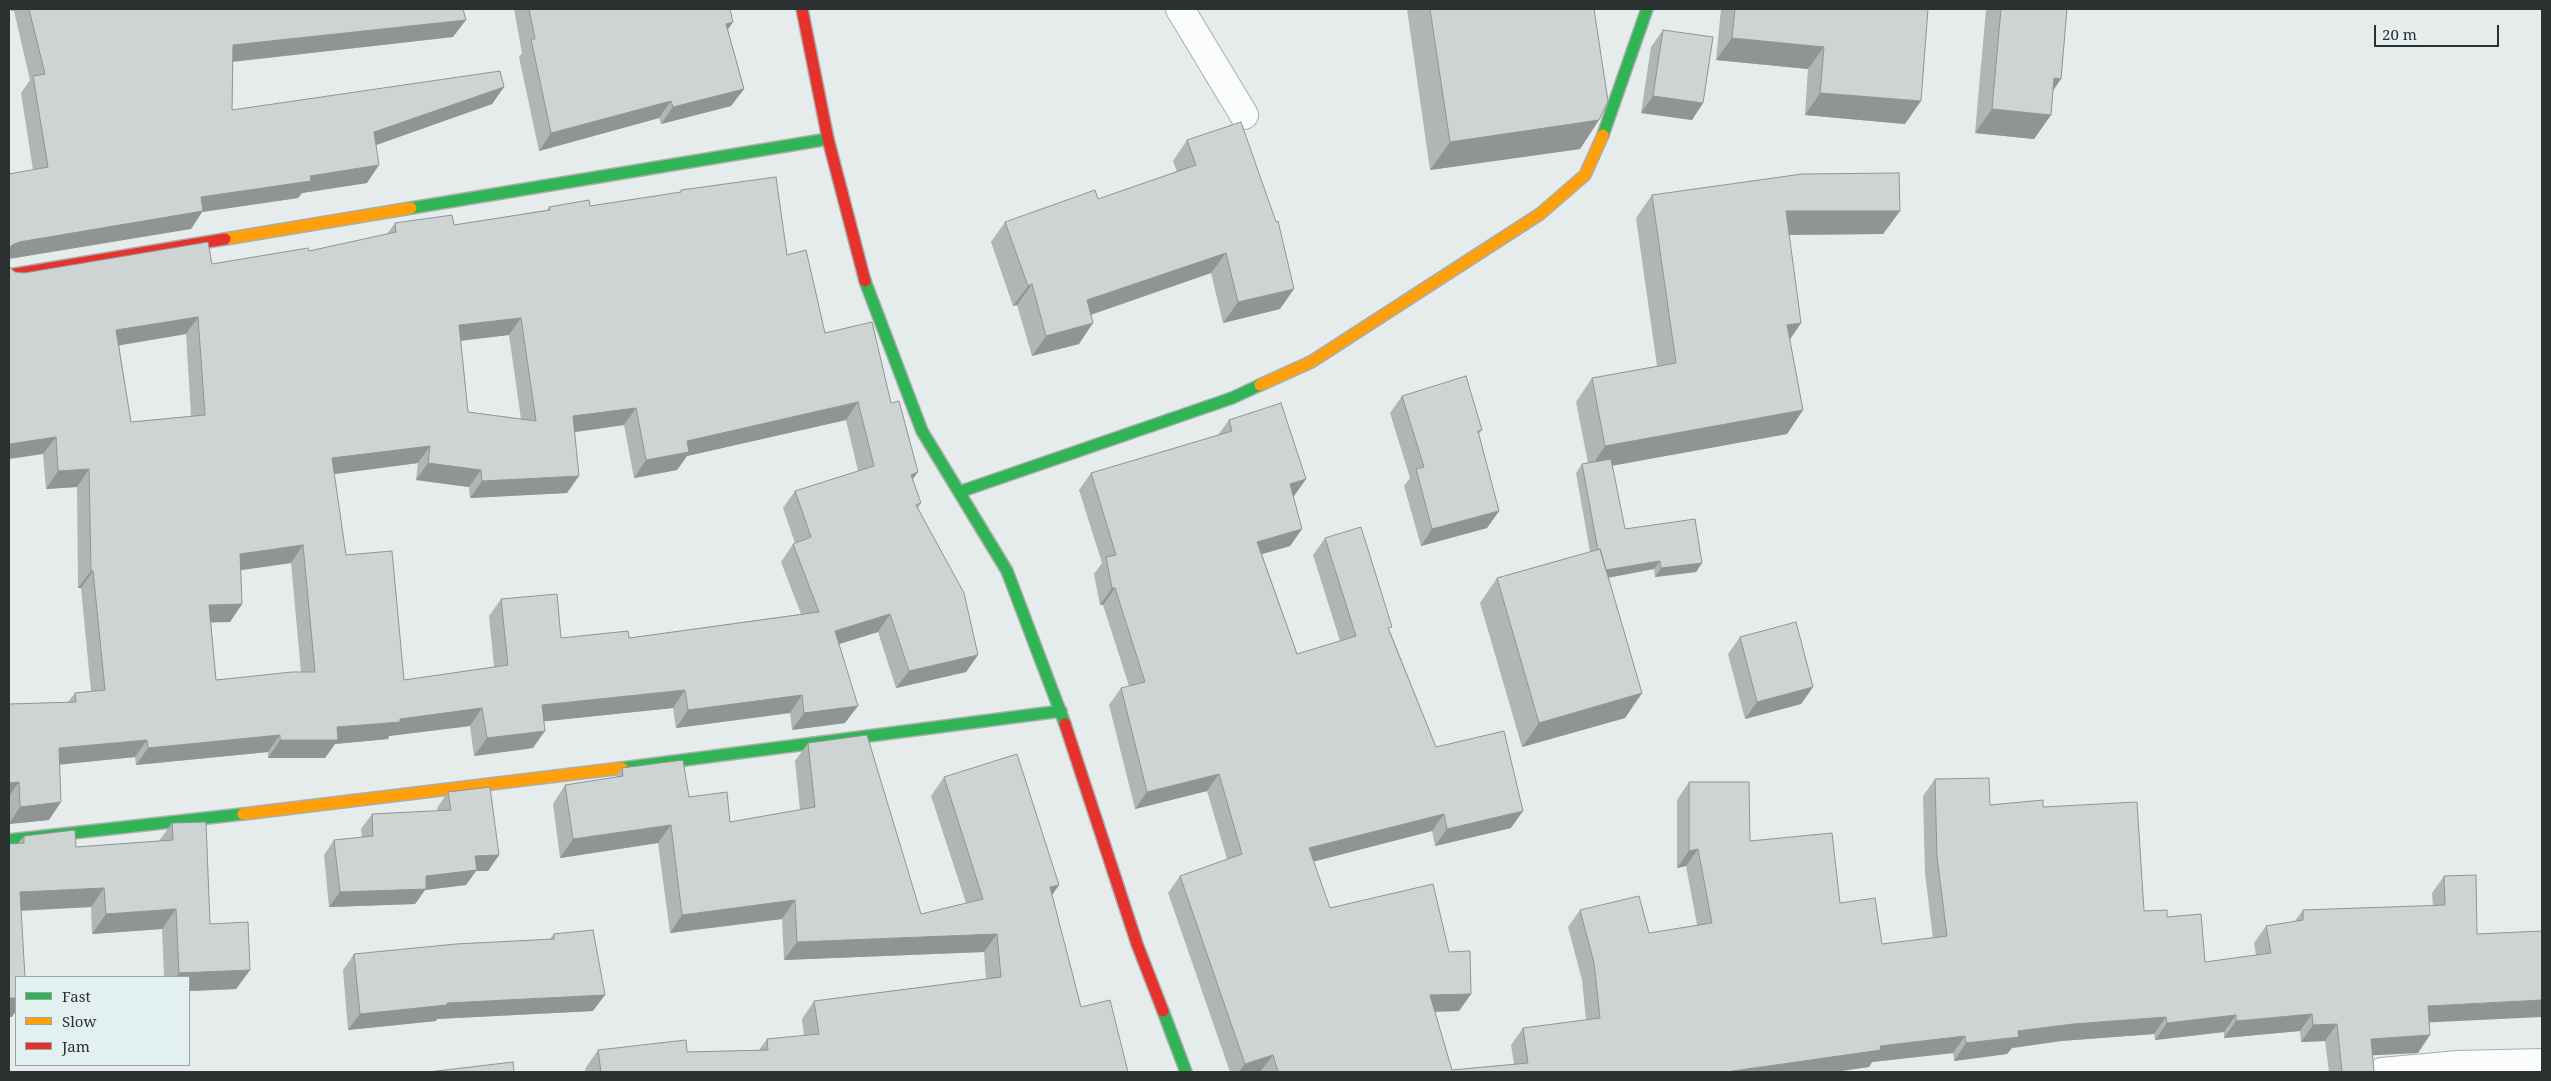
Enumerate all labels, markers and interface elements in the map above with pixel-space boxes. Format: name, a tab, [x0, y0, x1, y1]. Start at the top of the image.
scale bar	[2376, 15, 2501, 47]
text: 20 m	[2382, 24, 2417, 44]
legend	[15, 976, 190, 1066]
text: Fast	[62, 986, 91, 1006]
text: Slow	[62, 1011, 96, 1031]
text: Jam	[62, 1036, 90, 1056]

